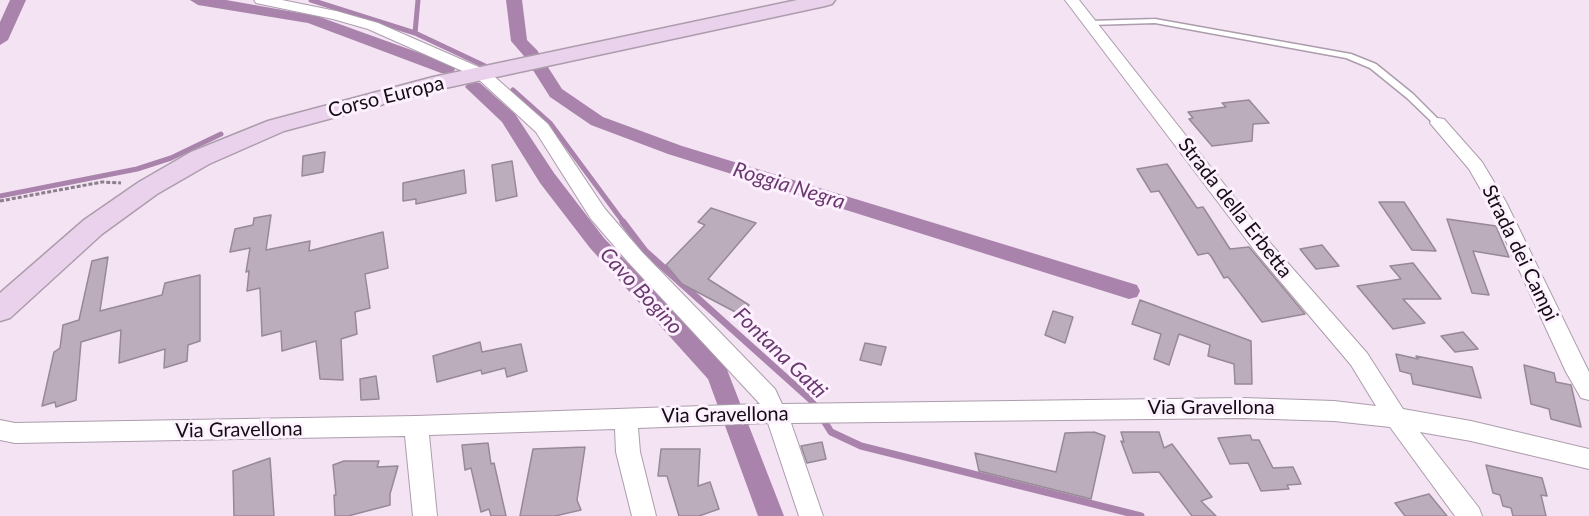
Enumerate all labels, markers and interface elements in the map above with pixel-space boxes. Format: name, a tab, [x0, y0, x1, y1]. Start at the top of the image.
street label: Corso Europa	[326, 71, 446, 123]
street label: Strada della Erbetta	[1173, 133, 1297, 283]
water label: Roggia Negra	[730, 157, 848, 215]
street label: Strada dei Campi	[1477, 181, 1563, 325]
water label: Cavo Bogino	[594, 242, 688, 340]
water label: Fontana Gatti	[728, 302, 832, 404]
street label: Via Gravellona	[1147, 396, 1275, 420]
street label: Via Gravellona	[661, 402, 789, 428]
street label: Via Gravellona	[175, 417, 303, 443]

